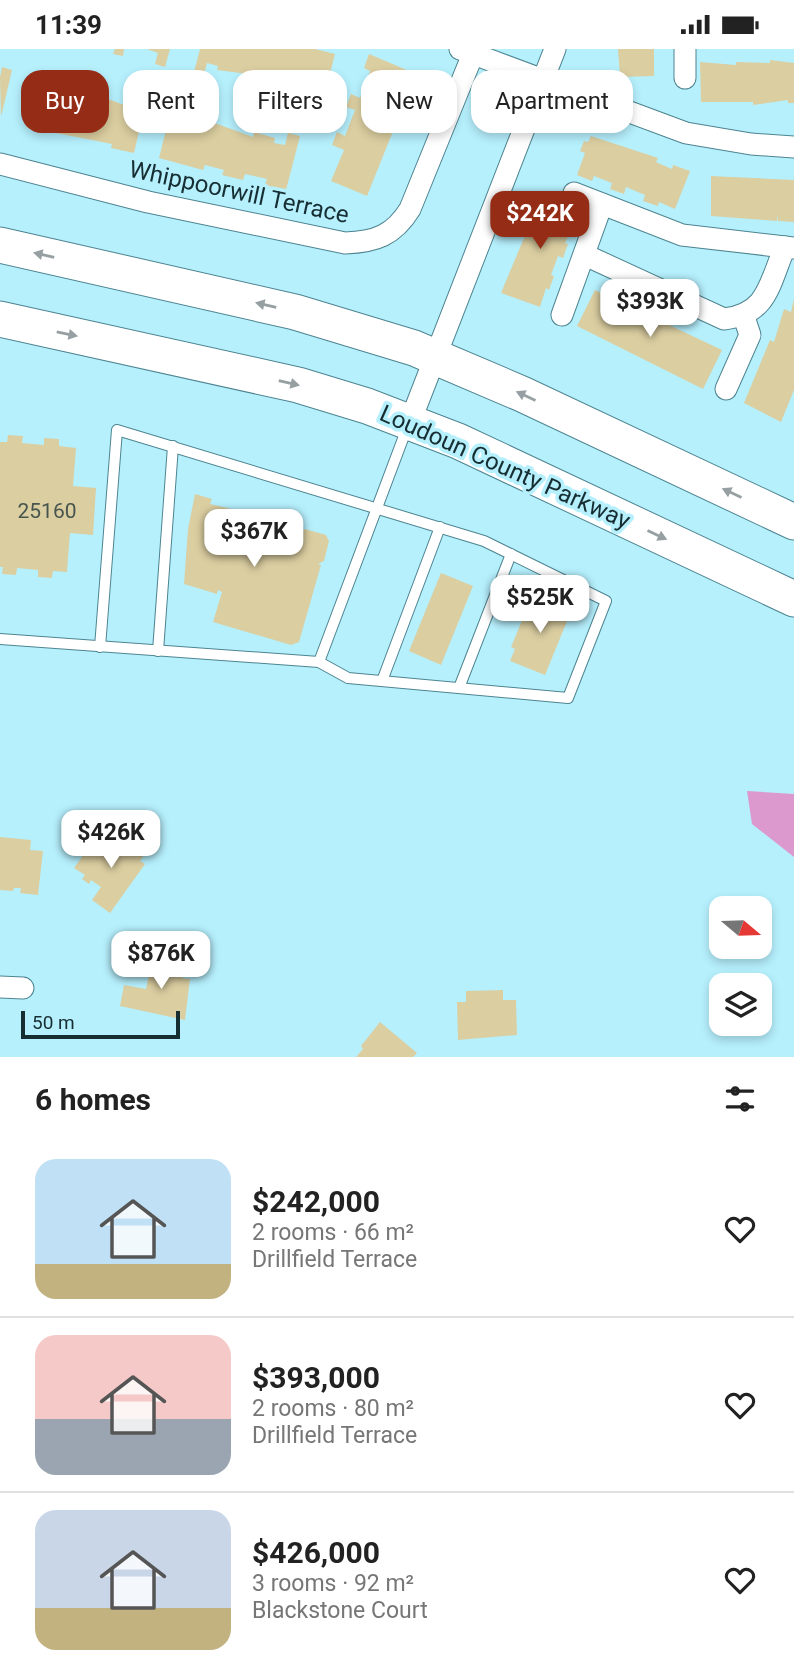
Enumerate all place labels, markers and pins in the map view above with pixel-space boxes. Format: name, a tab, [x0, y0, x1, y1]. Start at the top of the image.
pin: $242K	[491, 191, 589, 251]
pin: $393K	[601, 279, 699, 339]
pin: $367K	[205, 510, 303, 569]
pin: $525K	[491, 575, 589, 635]
pin: $426K	[62, 811, 160, 870]
pin: $876K	[112, 932, 210, 991]

